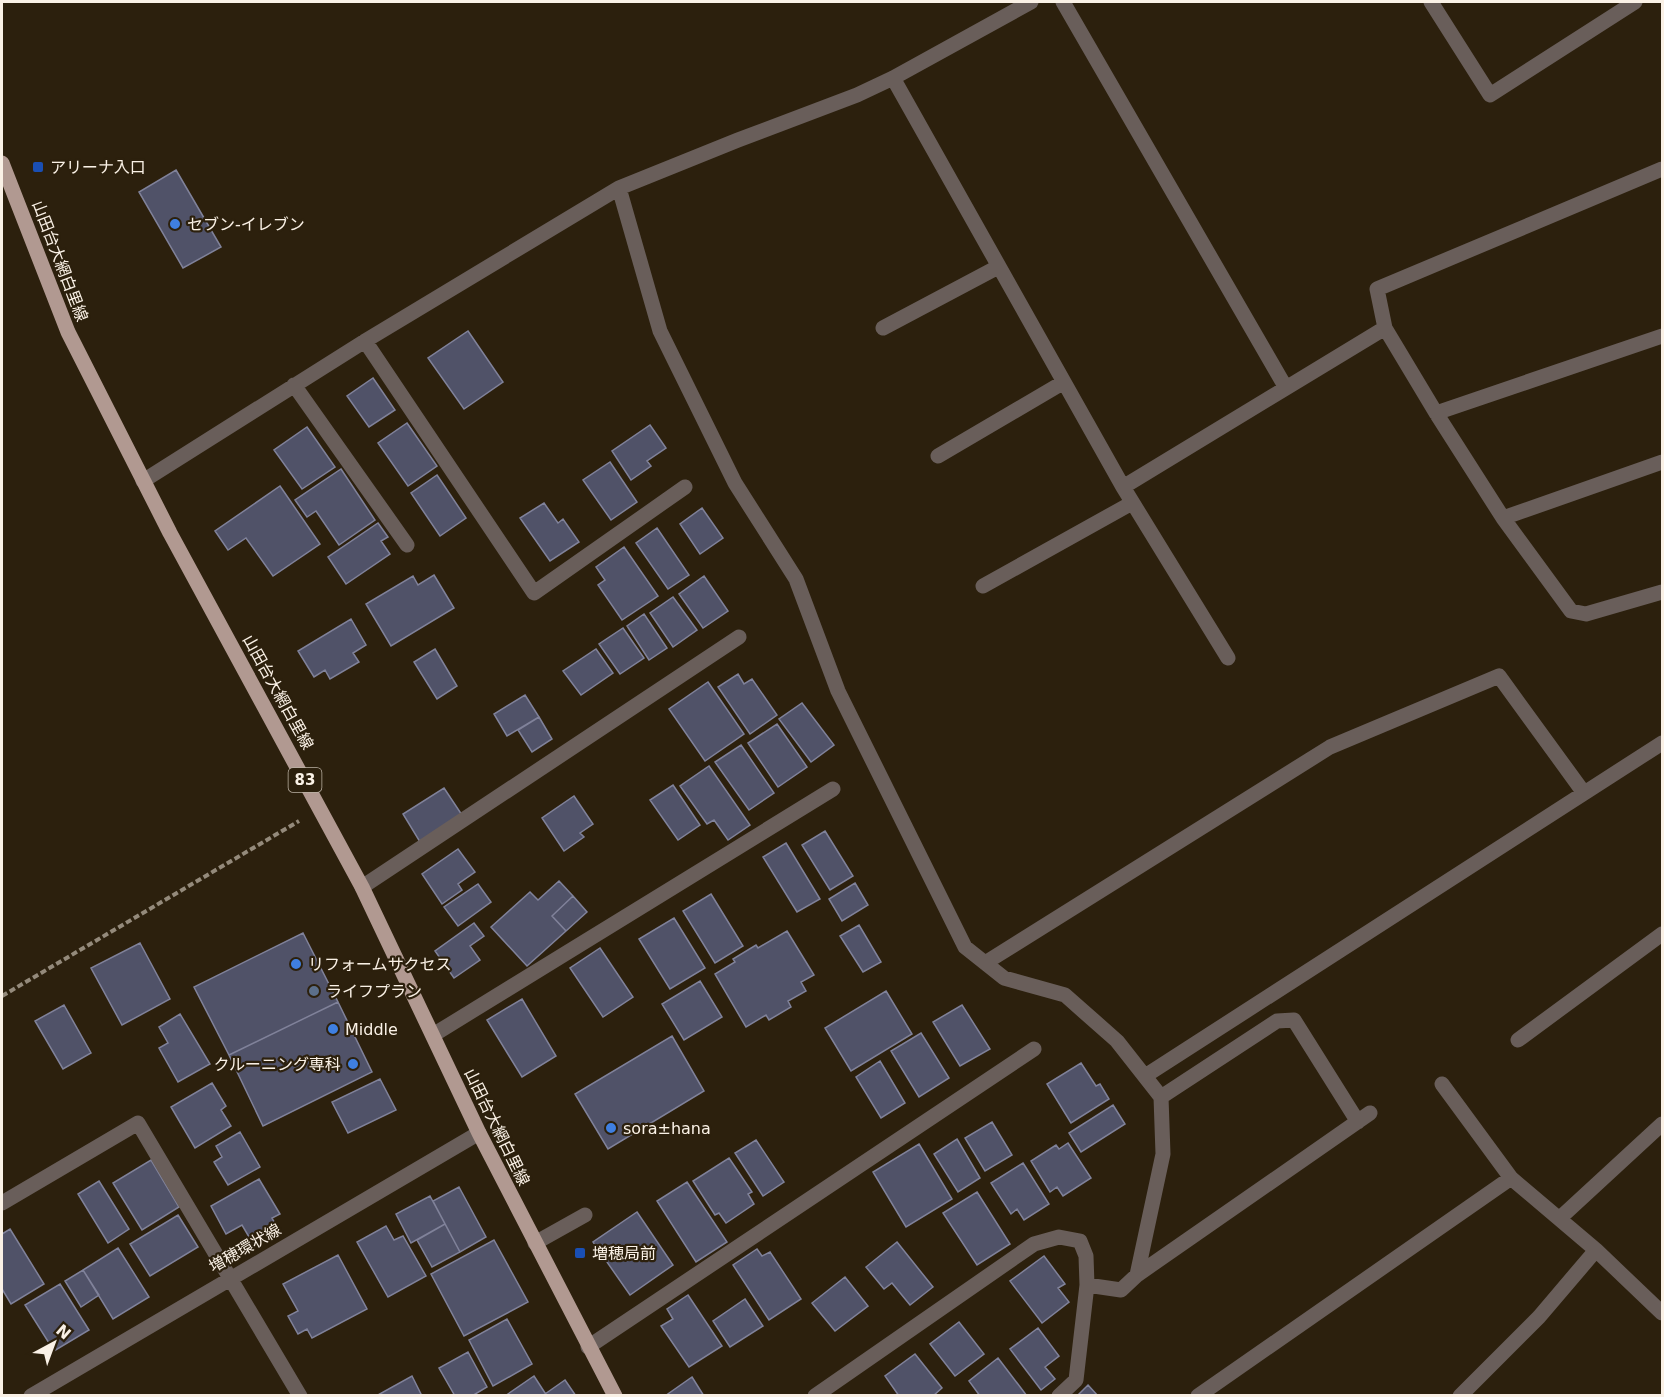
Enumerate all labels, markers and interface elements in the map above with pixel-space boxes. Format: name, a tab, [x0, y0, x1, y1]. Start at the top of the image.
place label: アリーナ入口	[50, 158, 146, 177]
marker: アリーナ入口	[31, 160, 45, 174]
street label: 山田台大網白里線	[28, 198, 92, 324]
place label: セブン-イレブン	[187, 215, 305, 234]
marker: セブン-イレブン	[168, 217, 182, 231]
street label: 山田台大網白里線	[239, 631, 317, 753]
road number: 83	[288, 768, 322, 792]
place label: リフォームサクセス	[308, 955, 452, 974]
marker: リフォームサクセス	[289, 957, 303, 971]
place label: ライフプラン	[326, 982, 422, 1001]
marker: ライフプラン	[307, 984, 321, 998]
place label: Middle	[345, 1020, 398, 1039]
marker: Middle	[326, 1022, 340, 1036]
place label: クルーニング専科	[213, 1055, 341, 1074]
marker: クルーニング専科	[346, 1057, 360, 1071]
street label: 山田台大網白里線	[460, 1065, 534, 1189]
place label: sora±hana	[623, 1119, 711, 1138]
marker: sora±hana	[604, 1121, 618, 1135]
street label: 増穂環状線	[206, 1220, 284, 1276]
place label: 増穂局前	[592, 1244, 656, 1263]
marker: 増穂局前	[573, 1246, 587, 1260]
north arrow	[24, 1313, 84, 1373]
text: N	[52, 1320, 75, 1344]

